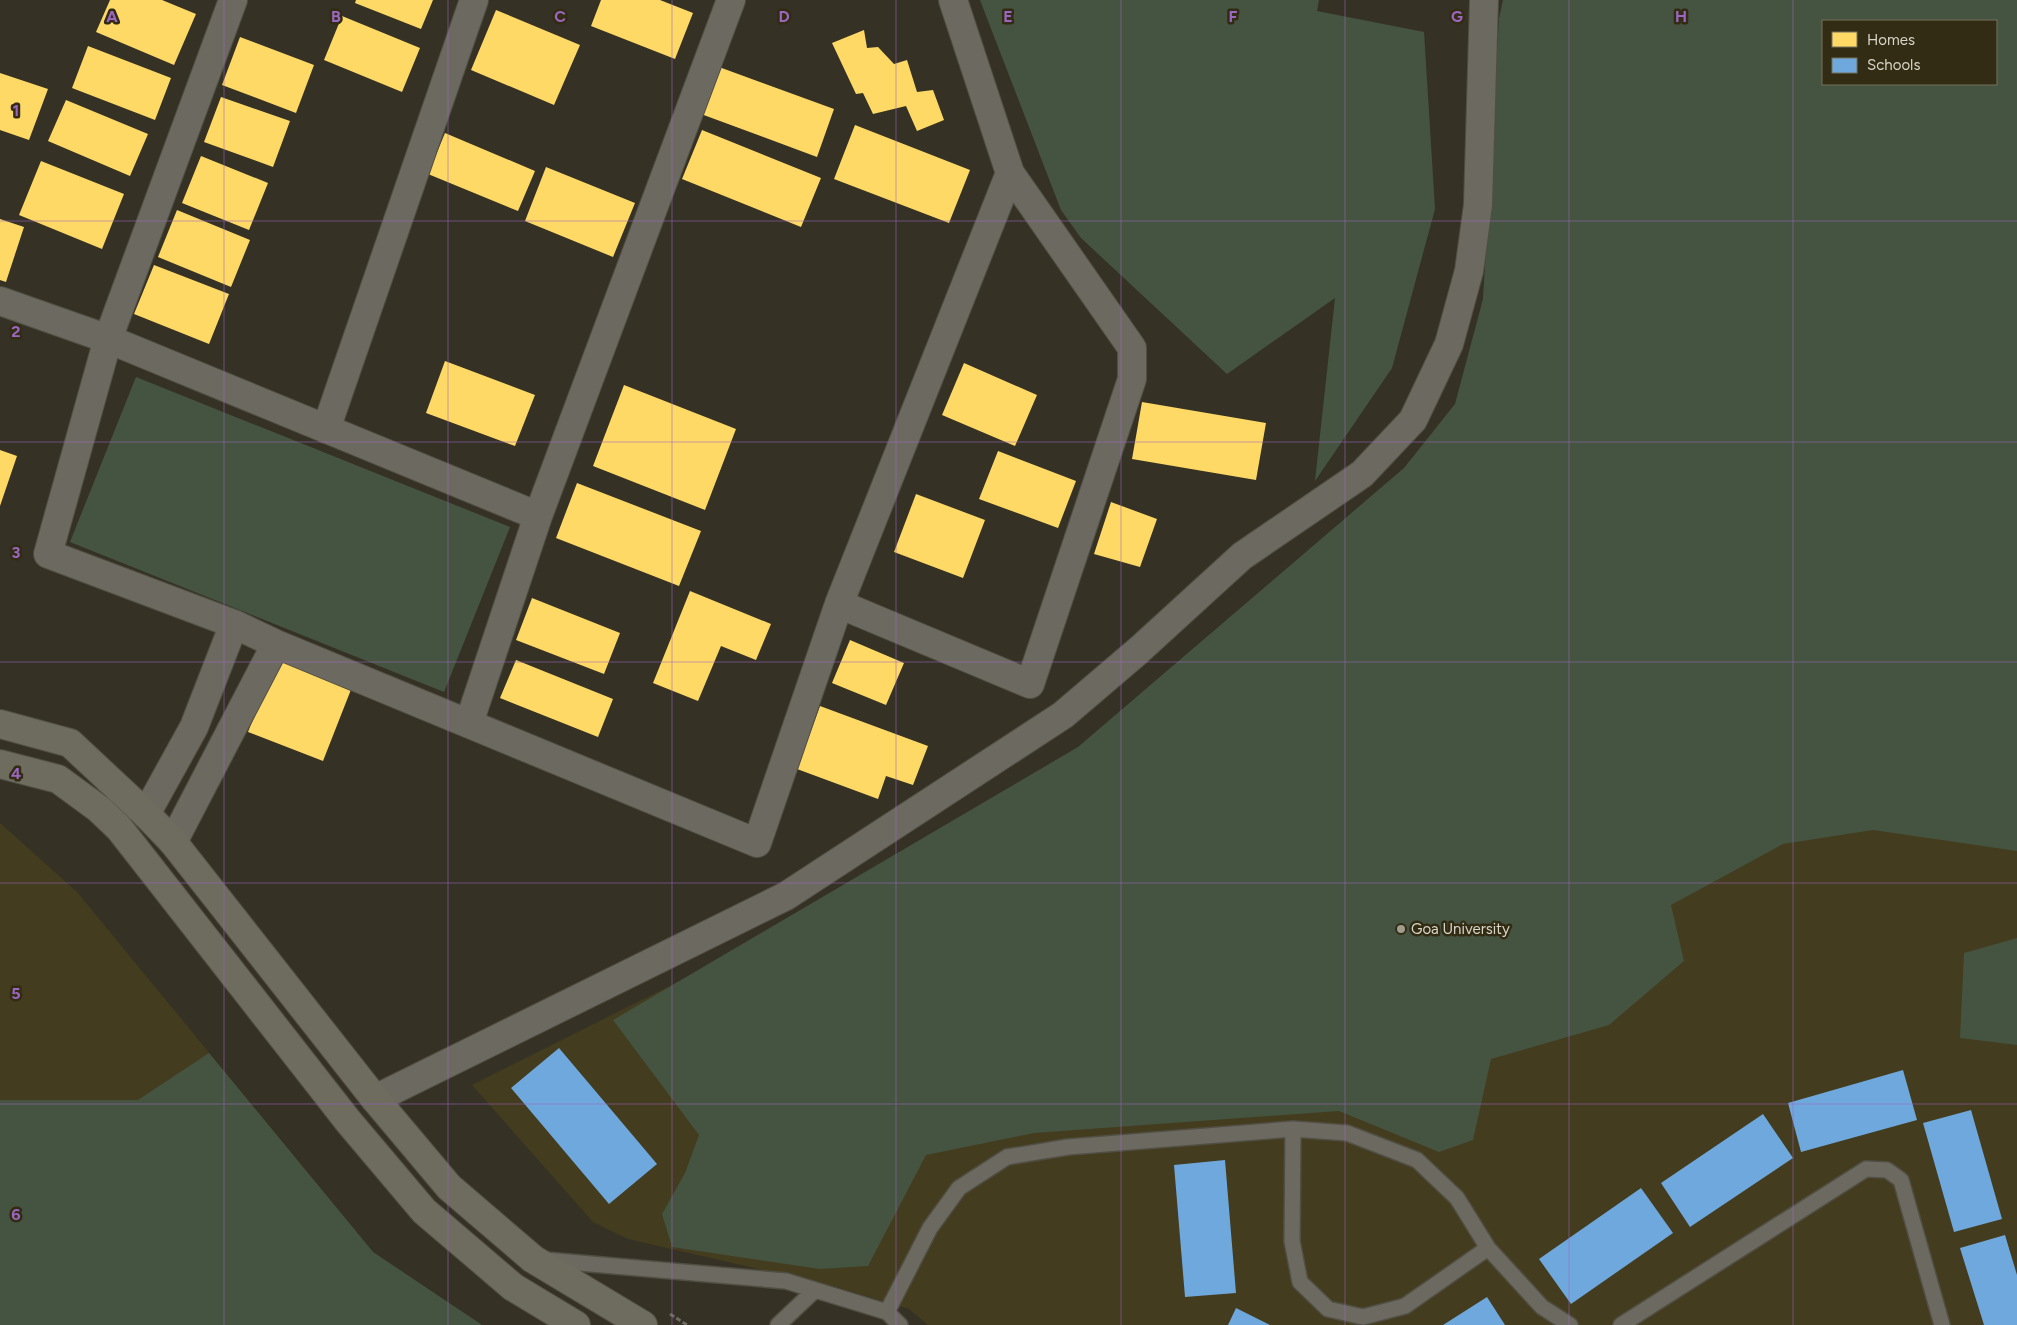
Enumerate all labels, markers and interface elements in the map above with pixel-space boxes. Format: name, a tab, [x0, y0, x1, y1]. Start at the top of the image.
text: A	[106, 7, 118, 26]
text: B	[331, 7, 341, 26]
text: C	[554, 7, 566, 26]
text: D	[778, 7, 790, 26]
text: E	[1003, 7, 1013, 26]
text: F	[1229, 7, 1238, 26]
text: G	[1451, 7, 1463, 26]
text: H	[1675, 7, 1687, 26]
legend	[1822, 20, 1997, 85]
text: Homes	[1867, 31, 1915, 49]
text: Schools	[1867, 56, 1920, 74]
text: 1	[13, 101, 19, 120]
text: 2	[11, 322, 21, 341]
text: 3	[12, 543, 21, 562]
text: 4	[11, 764, 21, 783]
place label: Goa University	[1411, 920, 1510, 938]
marker: Goa University	[1395, 923, 1407, 935]
text: 5	[11, 984, 21, 1003]
text: 6	[11, 1205, 21, 1224]

